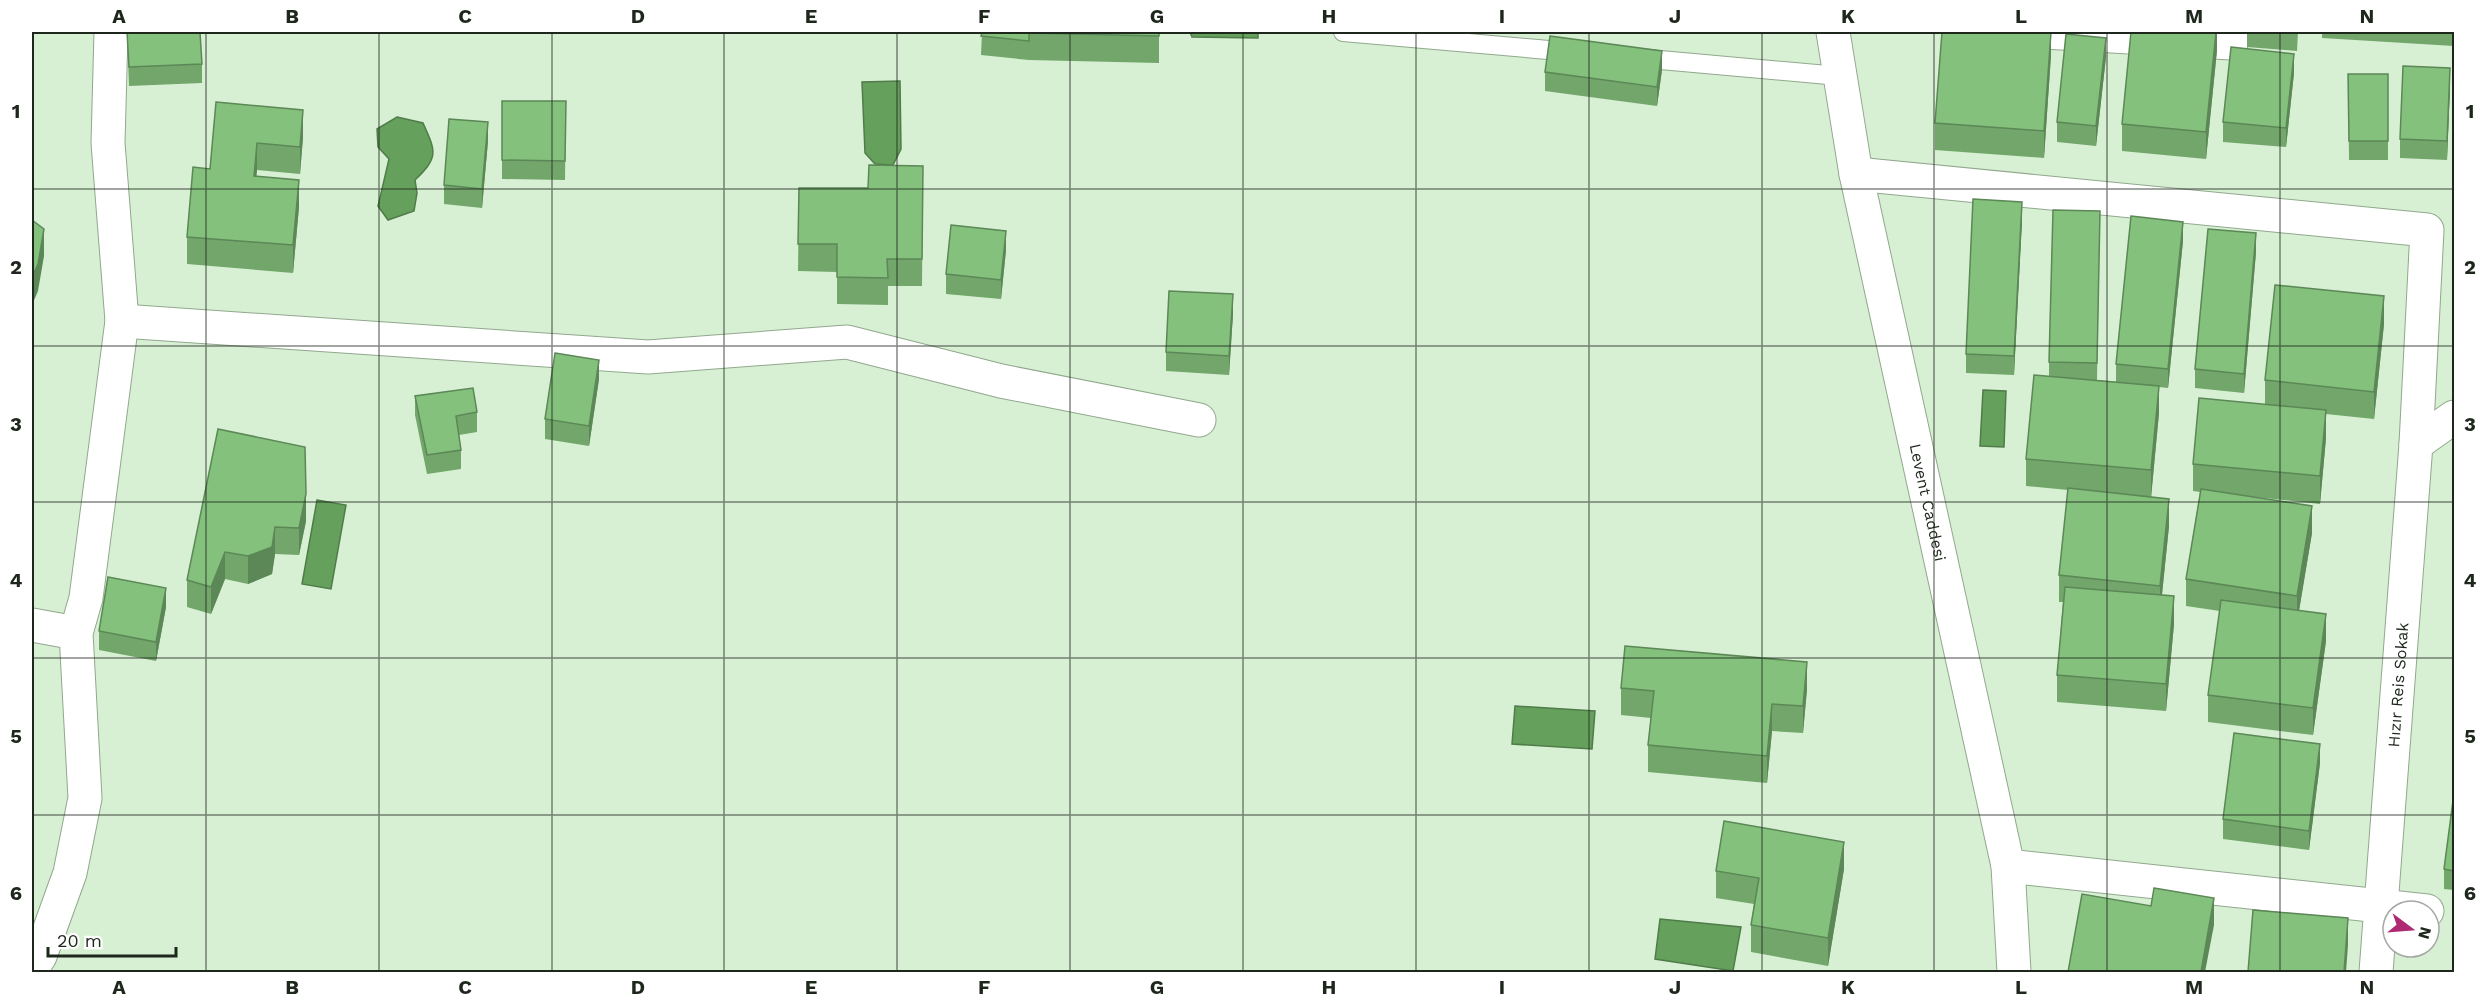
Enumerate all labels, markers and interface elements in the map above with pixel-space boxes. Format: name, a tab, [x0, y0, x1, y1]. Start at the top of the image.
text: A	[112, 4, 126, 28]
text: B	[285, 4, 299, 28]
text: C	[458, 4, 472, 28]
text: D	[631, 4, 645, 28]
text: E	[805, 4, 817, 28]
text: F	[978, 4, 990, 28]
text: G	[1150, 4, 1164, 28]
text: H	[1322, 4, 1336, 28]
text: I	[1499, 4, 1505, 28]
text: J	[1669, 4, 1681, 28]
text: K	[1841, 4, 1855, 28]
text: L	[2015, 4, 2027, 28]
text: M	[2185, 4, 2203, 28]
text: N	[2360, 4, 2374, 28]
text: 1	[12, 99, 20, 123]
text: 1	[2466, 99, 2474, 123]
text: 2	[10, 255, 22, 279]
text: 2	[2464, 255, 2476, 279]
text: 3	[10, 412, 22, 436]
text: 3	[2464, 412, 2476, 436]
street label: Levent Caddesi	[1906, 442, 1950, 563]
text: 4	[10, 568, 23, 592]
text: 4	[2464, 568, 2477, 592]
street label: Hızır Reis Sokak	[2384, 622, 2412, 748]
text: 5	[10, 724, 22, 748]
text: 5	[2464, 724, 2476, 748]
text: 6	[10, 881, 22, 905]
text: 6	[2464, 881, 2476, 905]
north arrow	[2381, 899, 2441, 959]
scale bar	[48, 920, 176, 958]
text: N	[2414, 925, 2436, 941]
text: 20 m	[57, 930, 102, 951]
text: A	[112, 975, 126, 999]
text: B	[285, 975, 299, 999]
text: C	[458, 975, 472, 999]
text: D	[631, 975, 645, 999]
text: E	[805, 975, 817, 999]
text: F	[978, 975, 990, 999]
text: G	[1150, 975, 1164, 999]
text: H	[1322, 975, 1336, 999]
text: I	[1499, 975, 1505, 999]
text: J	[1669, 975, 1681, 999]
text: K	[1841, 975, 1855, 999]
text: L	[2015, 975, 2027, 999]
text: M	[2185, 975, 2203, 999]
text: N	[2360, 975, 2374, 999]

